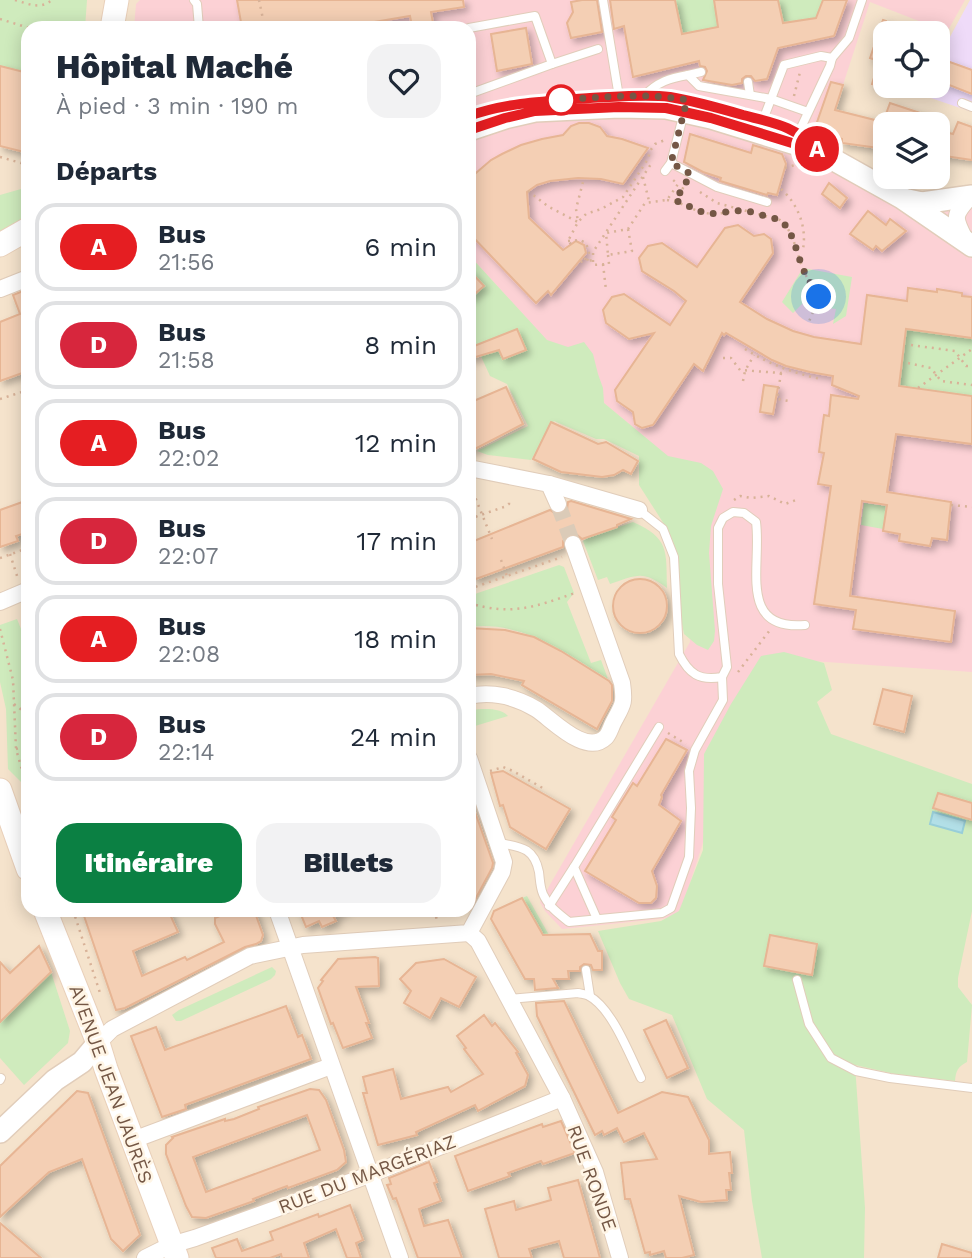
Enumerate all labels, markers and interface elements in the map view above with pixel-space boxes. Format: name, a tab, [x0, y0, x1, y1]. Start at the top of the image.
map controls	[873, 21, 950, 189]
button: locate	[873, 21, 950, 98]
button: heart	[367, 44, 441, 118]
text: Hôpital Maché	[56, 47, 293, 86]
unlabelled marker	[546, 85, 576, 115]
text: À pied · 3 min · 190 m	[56, 93, 298, 120]
button: layers	[873, 112, 950, 189]
line badge: A	[794, 126, 840, 172]
text: A	[809, 135, 825, 163]
text: Départs	[56, 156, 157, 186]
text: Bus	[158, 219, 206, 249]
text: 6 min	[365, 232, 437, 262]
text: A	[90, 233, 107, 261]
text: 21:56	[158, 249, 215, 276]
your location	[801, 279, 836, 314]
text: Bus	[158, 317, 206, 347]
text: 8 min	[364, 330, 437, 360]
text: D	[90, 331, 107, 359]
text: 21:58	[158, 347, 215, 374]
text: Bus	[158, 415, 206, 445]
text: 12 min	[355, 428, 437, 458]
text: A	[90, 429, 107, 457]
text: 22:02	[158, 445, 219, 472]
text: Bus	[158, 513, 206, 543]
text: 17 min	[356, 526, 437, 556]
text: D	[90, 527, 107, 555]
text: 22:07	[158, 543, 218, 570]
text: Bus	[158, 611, 206, 641]
text: 18 min	[354, 624, 437, 654]
text: A	[90, 625, 107, 653]
text: 22:08	[158, 641, 220, 668]
text: Bus	[158, 709, 206, 739]
text: 24 min	[350, 722, 437, 752]
text: D	[90, 723, 107, 751]
text: 22:14	[158, 739, 215, 766]
button: Itinéraire	[56, 823, 242, 903]
button: Billets	[256, 823, 441, 903]
street label: AVENUE JEAN JAURÈS	[64, 982, 158, 1186]
street label: RUE RONDE	[562, 1122, 622, 1234]
street label: RUE DU MARGÉRIAZ	[275, 1130, 459, 1218]

